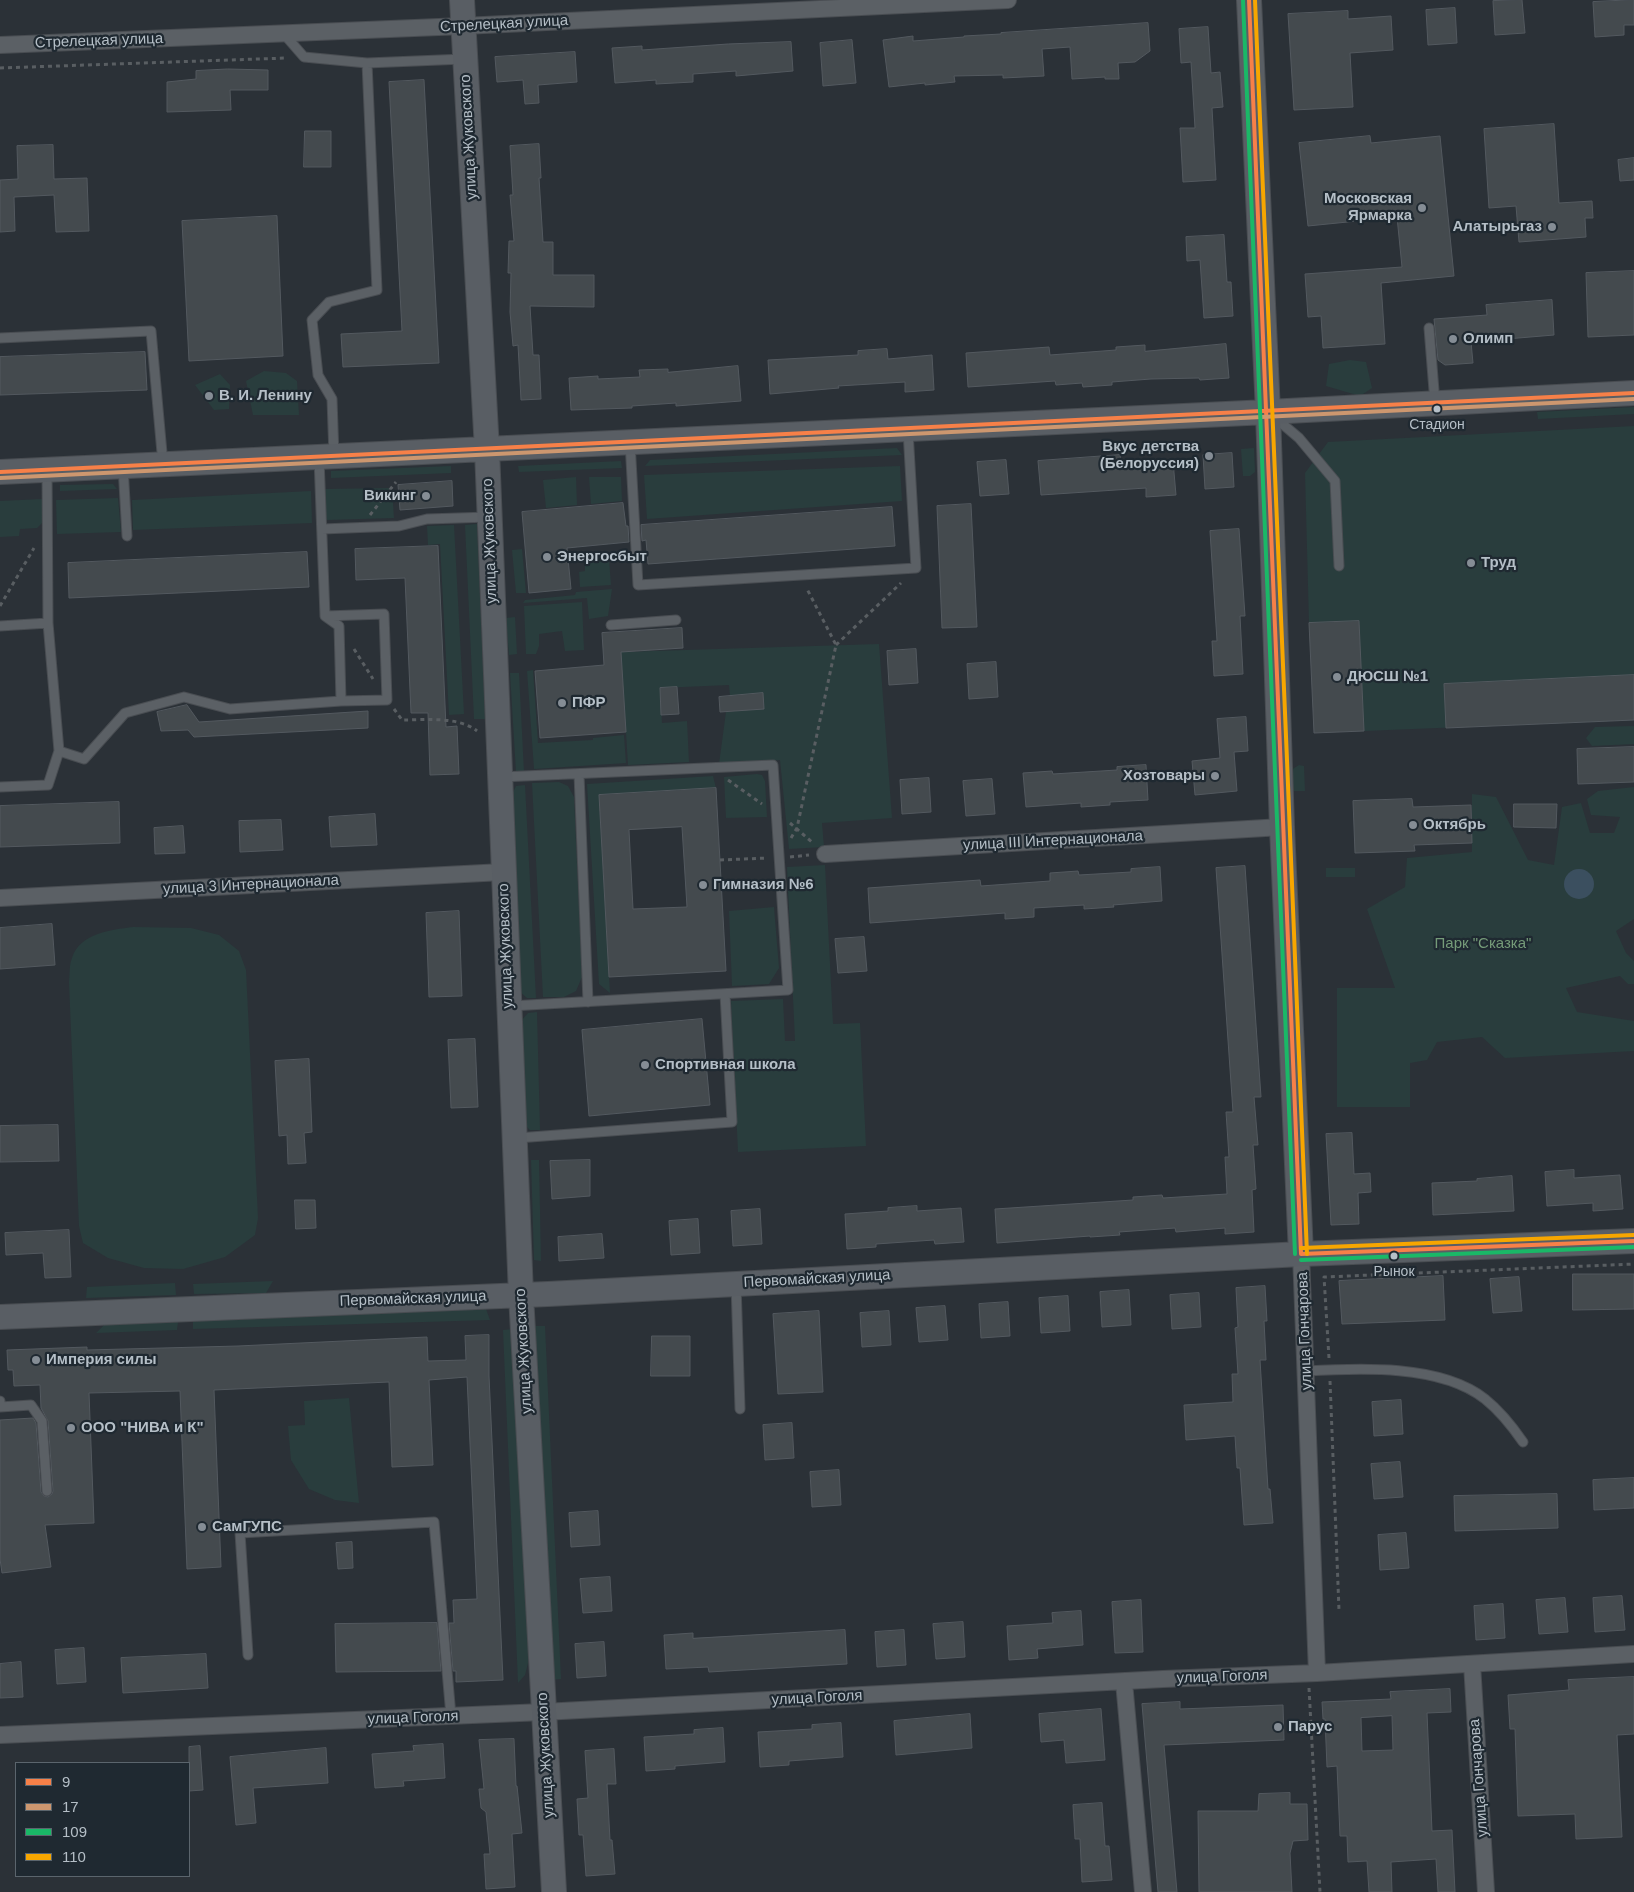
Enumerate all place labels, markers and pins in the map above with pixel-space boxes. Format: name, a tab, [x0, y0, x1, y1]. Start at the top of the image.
place label: Московская Ярмарка	[1324, 190, 1412, 225]
marker: Московская Ярмарка	[1416, 202, 1428, 214]
place label: Алатырьгаз	[1453, 218, 1542, 236]
marker: Алатырьгаз	[1546, 221, 1558, 233]
place label: Олимп	[1463, 330, 1513, 348]
marker: Олимп	[1447, 333, 1459, 345]
place label: В. И. Ленину	[219, 387, 312, 405]
marker: В. И. Ленину	[203, 390, 215, 402]
marker: Стадион	[1432, 404, 1442, 414]
place label: Стадион	[1409, 417, 1465, 433]
place label: Вкус детства (Белоруссия)	[1100, 438, 1199, 473]
marker: Вкус детства (Белоруссия)	[1203, 450, 1215, 462]
place label: Викинг	[364, 487, 416, 505]
marker: Викинг	[420, 490, 432, 502]
place label: Энергосбыт	[557, 548, 647, 566]
marker: Энергосбыт	[541, 551, 553, 563]
place label: Труд	[1481, 554, 1516, 572]
marker: Труд	[1465, 557, 1477, 569]
place label: ДЮСШ №1	[1347, 668, 1428, 686]
marker: ДЮСШ №1	[1331, 671, 1343, 683]
place label: ПФР	[572, 694, 606, 712]
marker: ПФР	[556, 697, 568, 709]
place label: Хозтовары	[1123, 767, 1205, 785]
marker: Хозтовары	[1209, 770, 1221, 782]
place label: Октябрь	[1423, 816, 1486, 834]
marker: Октябрь	[1407, 819, 1419, 831]
place label: Гимназия №6	[713, 876, 814, 894]
marker: Гимназия №6	[697, 879, 709, 891]
place label: Спортивная школа	[655, 1056, 796, 1074]
marker: Спортивная школа	[639, 1059, 651, 1071]
marker: Рынок	[1389, 1251, 1399, 1261]
place label: Рынок	[1373, 1264, 1415, 1280]
place label: Империя силы	[46, 1351, 156, 1369]
marker: Империя силы	[30, 1354, 42, 1366]
place label: OOO "НИВА и К"	[81, 1419, 204, 1437]
marker: OOO "НИВА и К"	[65, 1422, 77, 1434]
place label: СамГУПС	[212, 1518, 282, 1536]
marker: СамГУПС	[196, 1521, 208, 1533]
place label: Парус	[1288, 1718, 1332, 1736]
marker: Парус	[1272, 1721, 1284, 1733]

